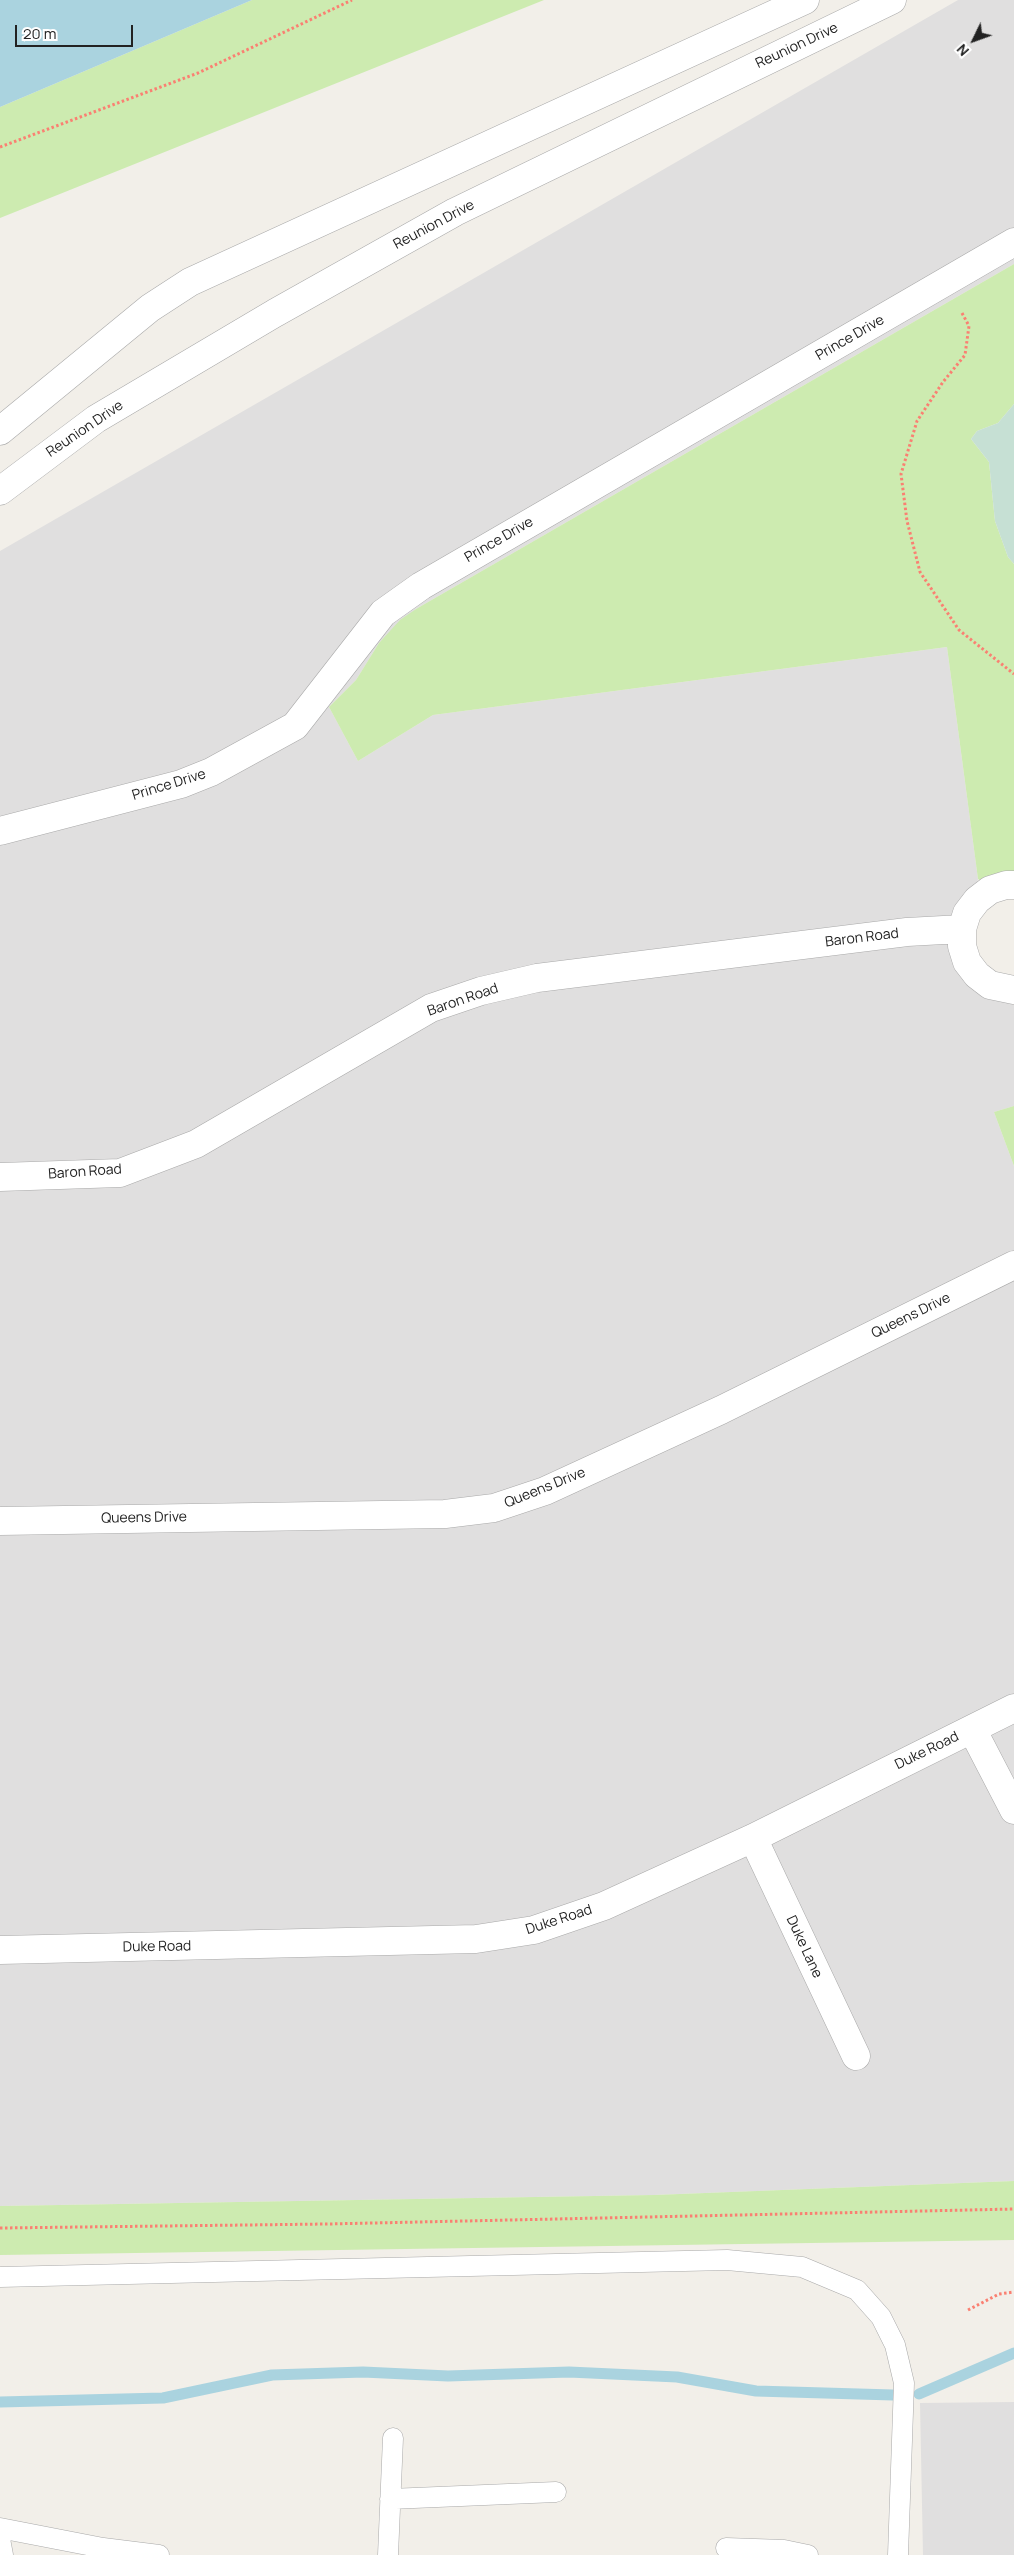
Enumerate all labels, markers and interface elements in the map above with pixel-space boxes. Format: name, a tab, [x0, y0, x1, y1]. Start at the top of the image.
scale bar	[18, 15, 135, 47]
north arrow	[949, 15, 999, 65]
street label: Reunion Drive	[753, 20, 841, 72]
text: 20 m	[23, 23, 56, 44]
text: N	[952, 40, 973, 60]
street label: Reunion Drive	[391, 197, 477, 253]
street label: Prince Drive	[813, 312, 887, 364]
street label: Reunion Drive	[43, 397, 127, 461]
street label: Prince Drive	[462, 514, 536, 566]
street label: Prince Drive	[130, 766, 208, 804]
street label: Baron Road	[824, 925, 900, 951]
street label: Baron Road	[425, 980, 501, 1020]
street label: Baron Road	[48, 1161, 122, 1183]
street label: Queens Drive	[869, 1290, 953, 1342]
street label: Queens Drive	[502, 1464, 588, 1512]
street label: Queens Drive	[101, 1509, 187, 1527]
street label: Duke Road	[892, 1728, 962, 1774]
street label: Duke Road	[524, 1901, 594, 1939]
street label: Duke Lane	[782, 1913, 826, 1981]
street label: Duke Road	[123, 1938, 191, 1956]

